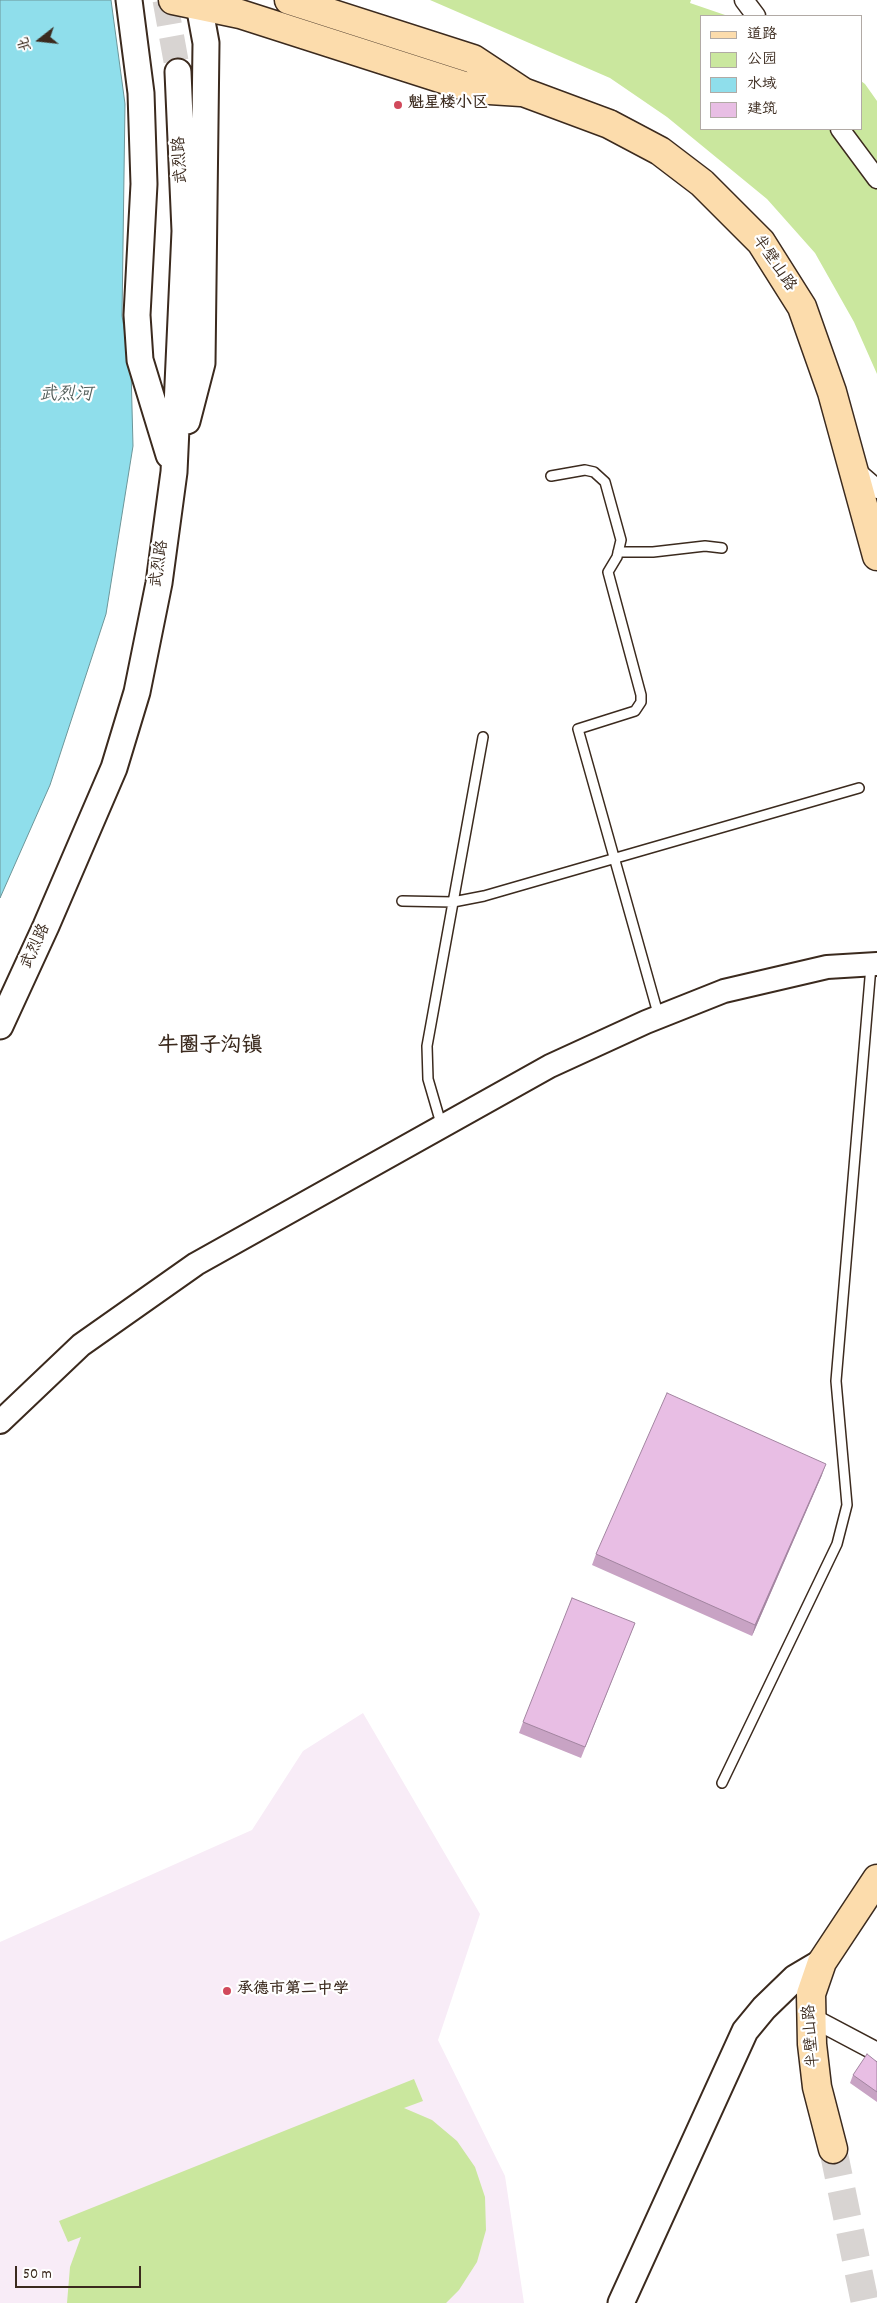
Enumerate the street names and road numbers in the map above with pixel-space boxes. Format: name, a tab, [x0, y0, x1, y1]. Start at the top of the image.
street label: 武烈路	[171, 136, 193, 184]
street label: 半壁山路	[747, 232, 799, 296]
street label: 武烈路	[148, 539, 174, 589]
street label: 武烈路	[18, 921, 56, 973]
street label: 半壁山路	[801, 2003, 825, 2069]

